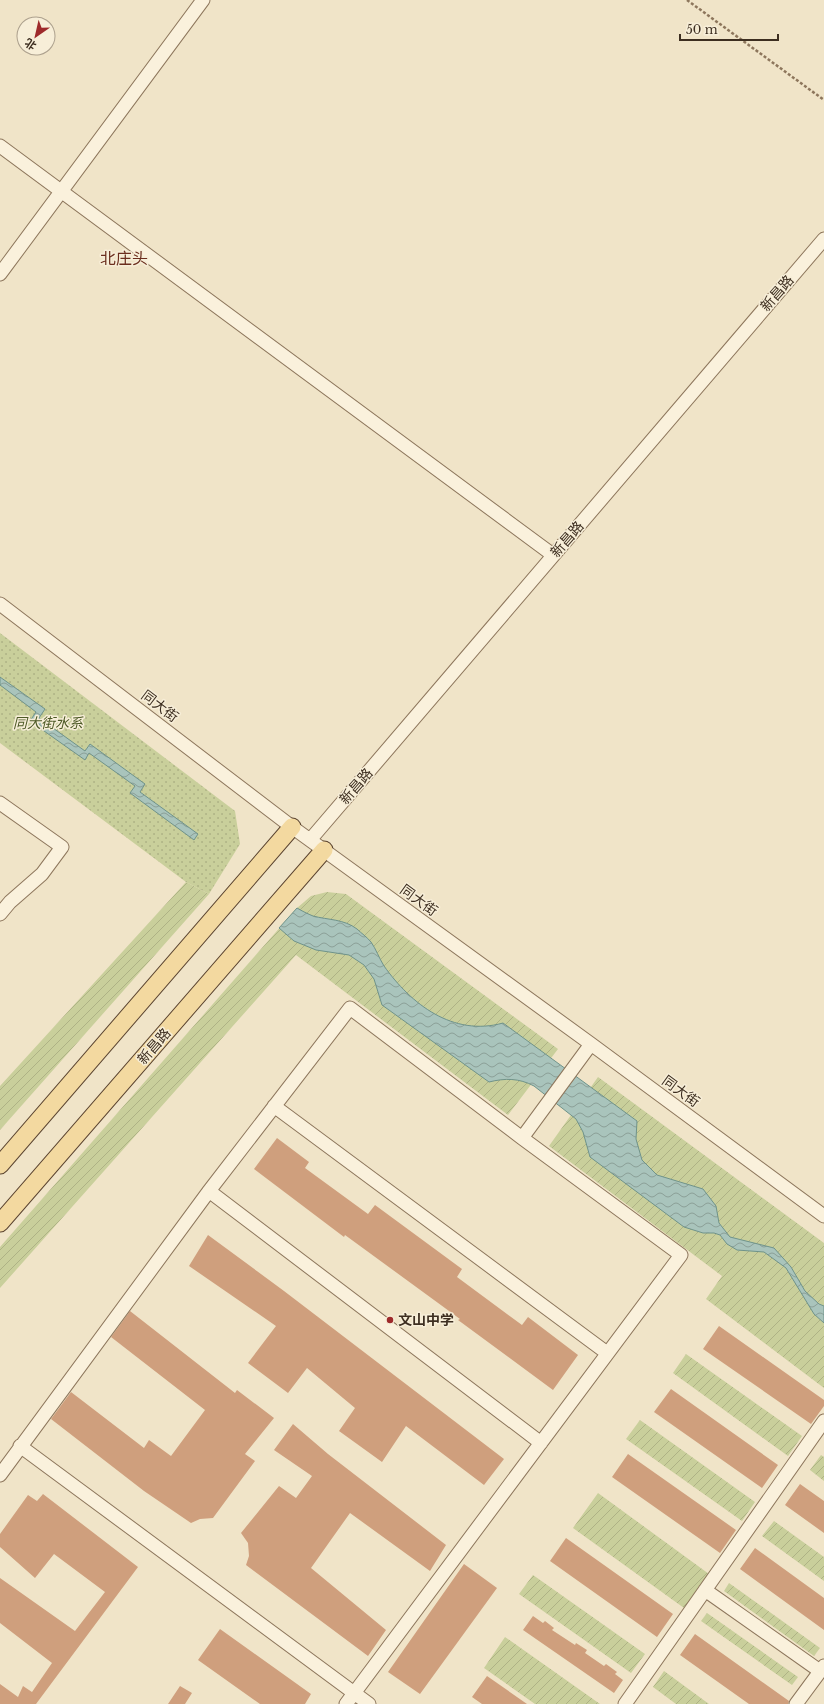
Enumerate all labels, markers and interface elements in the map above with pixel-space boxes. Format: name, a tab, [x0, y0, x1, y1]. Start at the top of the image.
north arrow	[16, 16, 56, 56]
scale bar	[680, 16, 778, 42]
text: 50 m	[686, 22, 718, 37]
text: 北	[22, 35, 39, 53]
district label: 北庄头	[100, 248, 148, 268]
street label: 新昌路	[756, 271, 798, 315]
street label: 新昌路	[546, 517, 588, 561]
street label: 同大街	[138, 686, 182, 726]
park label: 同大街水系	[13, 714, 84, 732]
street label: 新昌路	[335, 764, 377, 808]
street label: 同大街	[397, 880, 441, 920]
street label: 新昌路	[133, 1024, 175, 1068]
street label: 同大街	[659, 1071, 703, 1111]
place label: 文山中学	[398, 1311, 454, 1329]
marker: 文山中学	[385, 1315, 395, 1325]

